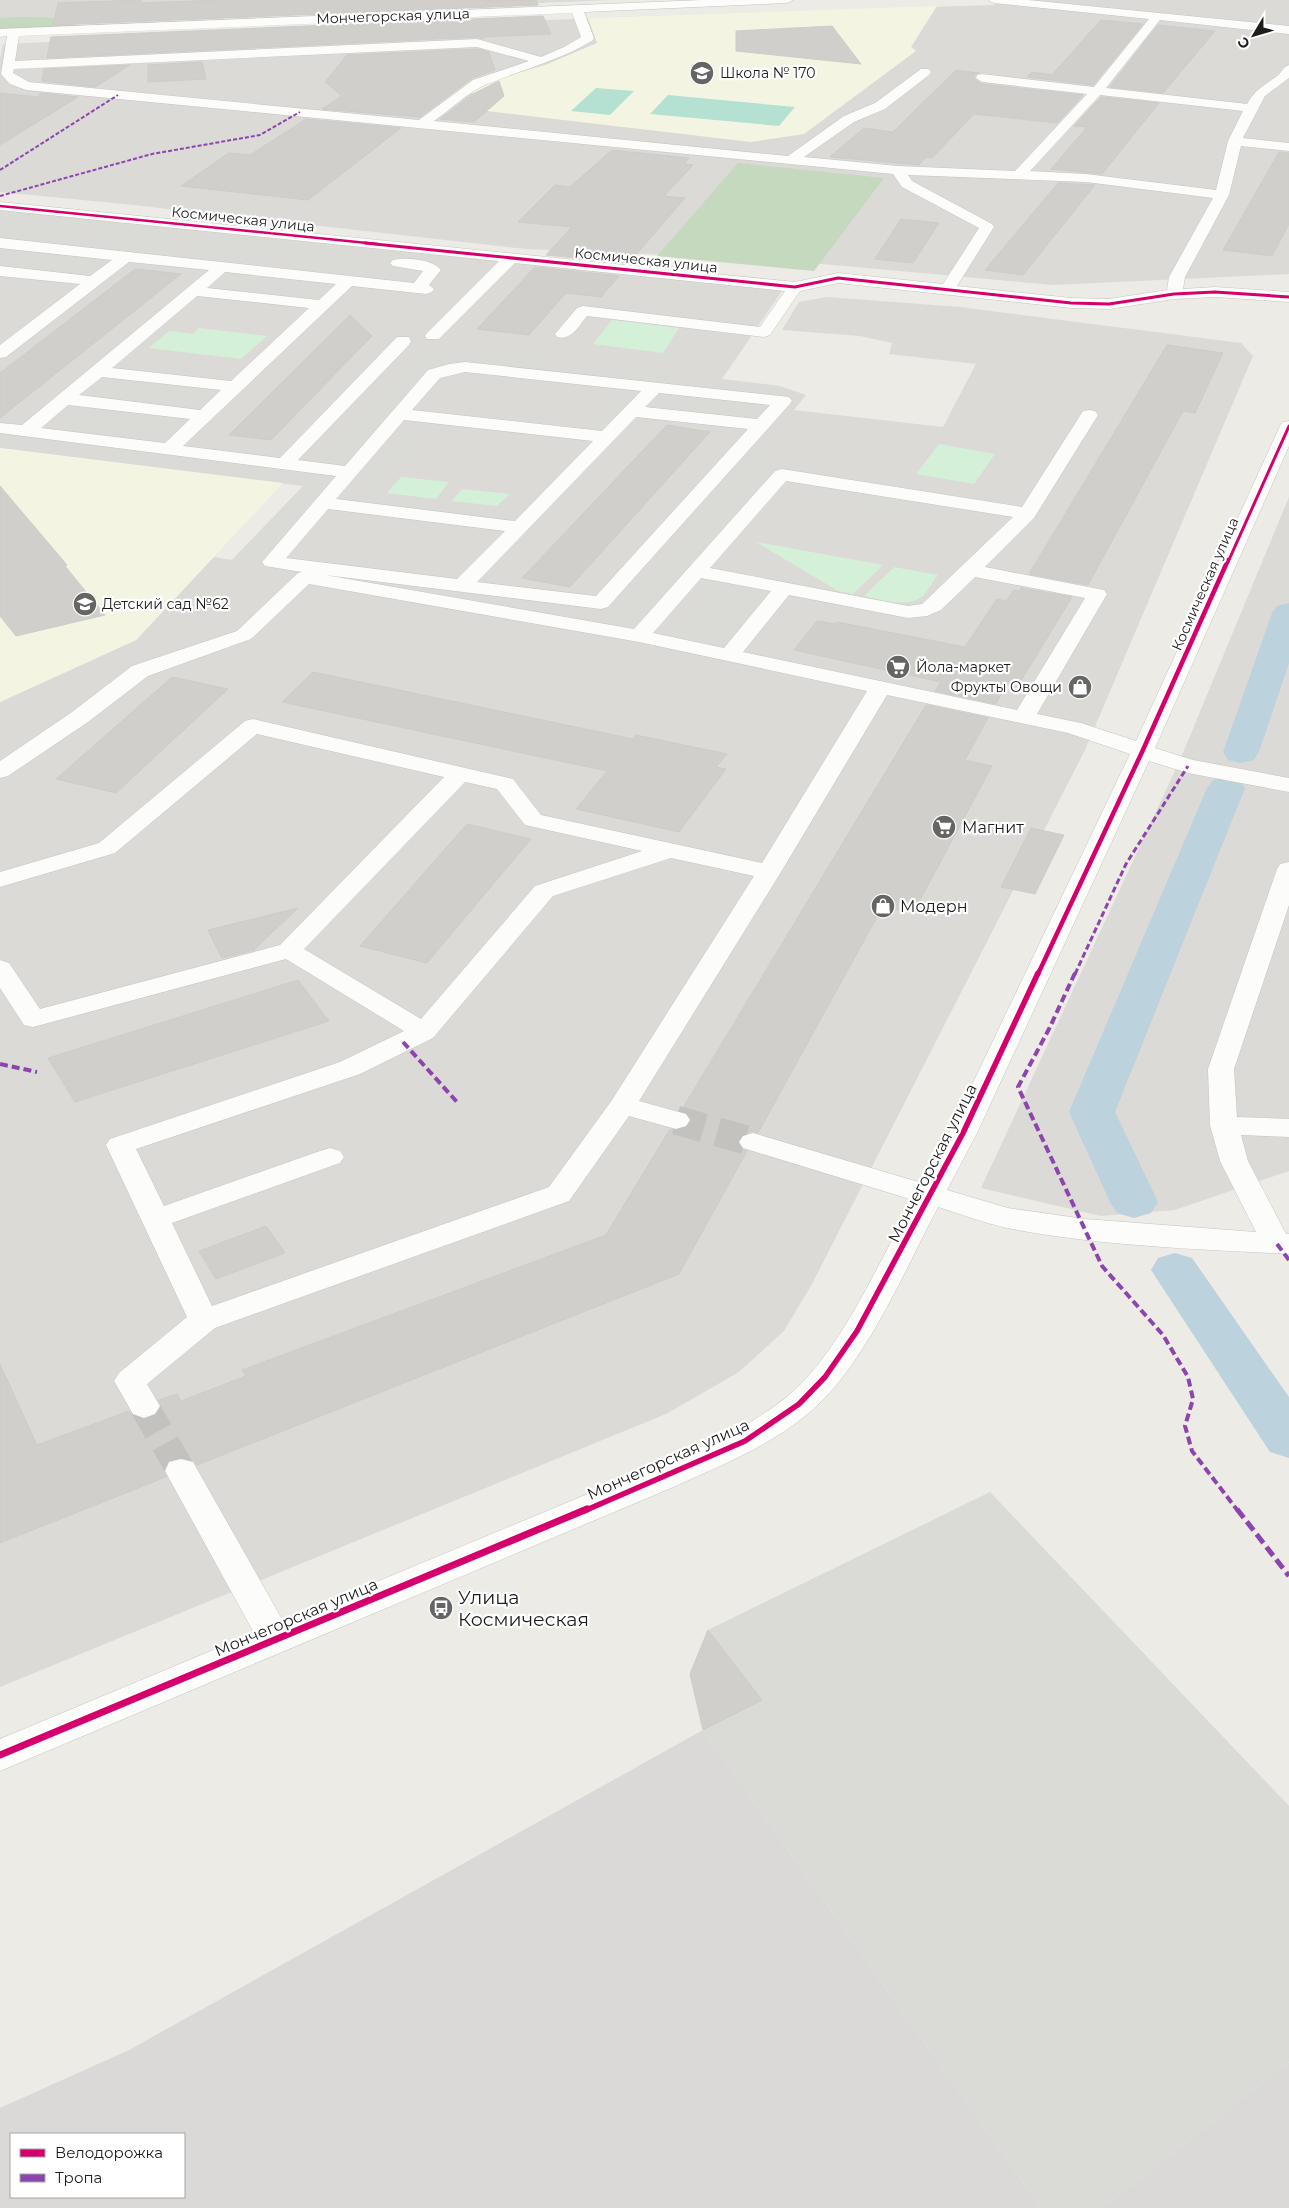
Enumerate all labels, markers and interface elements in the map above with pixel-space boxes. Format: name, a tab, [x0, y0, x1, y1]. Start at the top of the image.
street label: Мончегорская улица	[316, 4, 470, 28]
north arrow	[1229, 10, 1279, 60]
text: С	[1234, 33, 1254, 53]
school or university icon: Школа № 170	[689, 60, 715, 86]
place label: Школа № 170	[720, 64, 816, 82]
street label: Космическая улица	[171, 203, 315, 235]
street label: Космическая улица	[574, 244, 718, 276]
street label: Космическая улица	[1168, 515, 1242, 653]
school or university icon: Детский сад №62	[72, 591, 98, 617]
place label: Детский сад №62	[102, 595, 229, 613]
supermarket icon: Йола-маркет	[885, 654, 911, 680]
place label: Йола-маркет	[916, 658, 1011, 676]
shop icon: Фрукты Овощи	[1067, 674, 1093, 700]
place label: Фрукты Овощи	[951, 678, 1062, 696]
supermarket icon: Магнит	[931, 814, 957, 840]
place label: Магнит	[962, 818, 1024, 837]
shop icon: Модерн	[870, 893, 896, 919]
place label: Модерн	[900, 897, 968, 916]
street label: Мончегорская улица	[884, 1081, 981, 1246]
street label: Мончегорская улица	[584, 1415, 752, 1504]
street label: Мончегорская улица	[212, 1574, 381, 1661]
place label: Улица Космическая	[458, 1586, 589, 1631]
bus stop icon: Улица Космическая	[428, 1595, 454, 1621]
legend	[10, 2133, 185, 2198]
text: Велодорожка	[55, 2143, 163, 2162]
text: Тропа	[55, 2168, 102, 2187]

